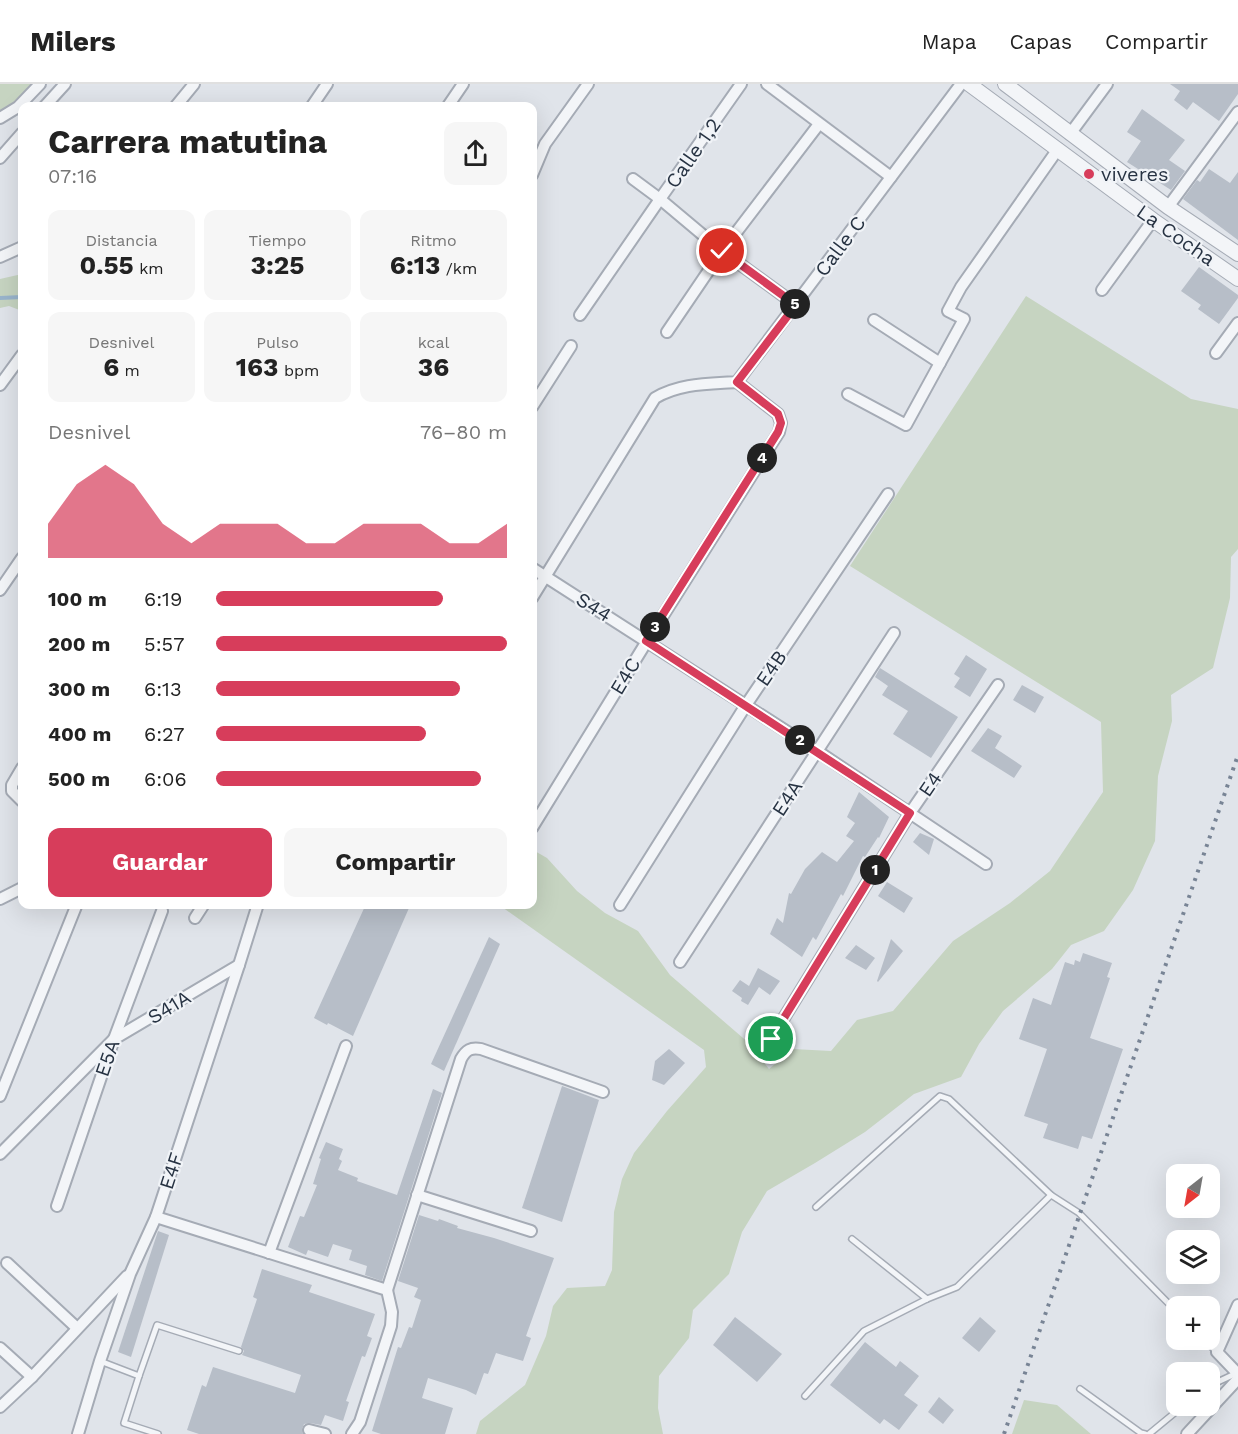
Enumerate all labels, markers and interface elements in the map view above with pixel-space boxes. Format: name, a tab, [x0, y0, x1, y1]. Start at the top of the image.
text: Milers	[30, 25, 116, 58]
text: Mapa	[922, 29, 977, 54]
text: Capas	[1010, 29, 1072, 54]
text: Compartir	[1105, 29, 1208, 54]
street label: Calle 1,2	[660, 113, 726, 193]
text: Carrera matutina	[48, 122, 327, 161]
button: share	[444, 122, 507, 185]
place label: viveres	[1101, 162, 1169, 186]
text: 07:16	[48, 164, 97, 188]
marker: viveres	[1082, 167, 1096, 181]
street label: La Cocha	[1132, 199, 1220, 271]
street label: Calle C	[810, 211, 870, 281]
pin	[696, 225, 747, 276]
text: Distancia	[85, 231, 158, 250]
text: Tiempo	[249, 231, 306, 250]
text: Ritmo	[410, 231, 457, 250]
icon: check	[705, 234, 738, 267]
text: 0.55	[79, 250, 134, 280]
text: 3:25	[251, 250, 304, 280]
text: 6:13	[390, 250, 440, 280]
text: km	[134, 259, 164, 278]
text: /km	[440, 259, 477, 278]
pin: 5	[780, 289, 810, 319]
text: 5	[790, 294, 800, 313]
text: Desnivel	[89, 333, 154, 352]
text: Pulso	[256, 333, 299, 352]
text: kcal	[418, 333, 449, 352]
text: 6	[103, 352, 119, 382]
text: 163	[236, 352, 278, 382]
text: 36	[418, 352, 449, 382]
text: m	[119, 361, 140, 380]
text: bpm	[278, 361, 319, 380]
text: Desnivel	[48, 420, 130, 444]
text: 76–80 m	[420, 420, 507, 444]
pin: 4	[747, 443, 777, 473]
text: 4	[757, 448, 767, 467]
text: 100 m	[48, 587, 107, 611]
text: 6:19	[144, 587, 182, 611]
street label: S44	[572, 587, 616, 627]
pin: 3	[640, 612, 670, 642]
text: 3	[650, 617, 660, 636]
text: 200 m	[48, 632, 110, 656]
text: 5:57	[144, 632, 184, 656]
street label: E4B	[750, 646, 792, 690]
street label: E4C	[605, 653, 645, 699]
text: 300 m	[48, 677, 110, 701]
text: 6:13	[144, 677, 182, 701]
text: 400 m	[48, 722, 111, 746]
text: 6:27	[144, 722, 185, 746]
pin: 2	[785, 725, 815, 755]
text: 2	[795, 730, 805, 749]
text: 500 m	[48, 767, 110, 791]
text: 6:06	[144, 767, 187, 791]
street label: E4	[913, 767, 947, 801]
street label: E4A	[767, 775, 807, 821]
button: Guardar	[48, 828, 272, 897]
button: Compartir	[284, 828, 507, 897]
pin: 1	[860, 855, 890, 885]
text: 1	[872, 860, 878, 879]
street label: S41A	[143, 985, 195, 1029]
pin	[745, 1013, 796, 1064]
icon: arrive	[754, 1022, 787, 1055]
street label: E5A	[90, 1036, 124, 1080]
street label: E4F	[154, 1150, 188, 1192]
north arrow	[1166, 1164, 1220, 1218]
map controls	[1166, 1164, 1220, 1416]
button: layers	[1166, 1230, 1220, 1284]
button: +	[1166, 1296, 1220, 1350]
button: −	[1166, 1362, 1220, 1416]

